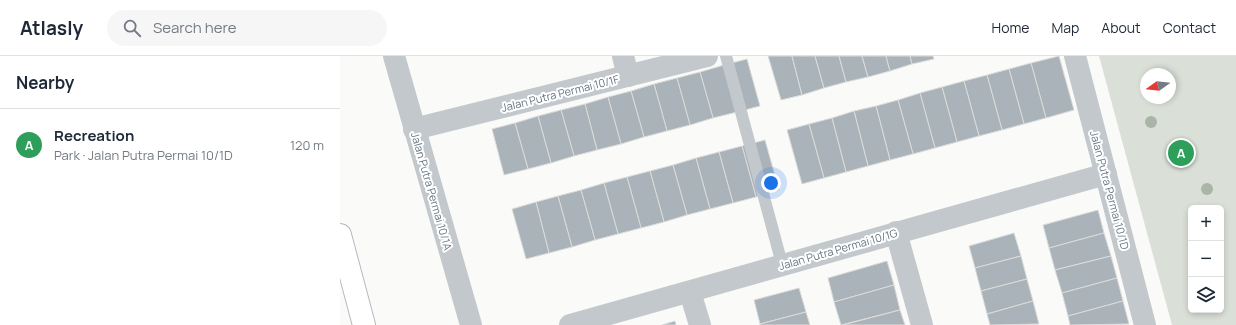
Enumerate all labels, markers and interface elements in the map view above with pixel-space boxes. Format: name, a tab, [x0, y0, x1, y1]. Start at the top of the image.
search box	[107, 10, 387, 46]
text: Atlasly	[20, 15, 83, 41]
icon: search	[121, 17, 143, 39]
text: Search here	[153, 17, 236, 38]
text: Home	[992, 18, 1029, 37]
text: Map	[1051, 18, 1079, 37]
text: About	[1101, 18, 1141, 37]
text: Contact	[1163, 18, 1216, 37]
north arrow	[1140, 68, 1176, 104]
text: Nearby	[16, 71, 74, 94]
street label: Jalan Putra Permai 10/1F	[500, 71, 621, 115]
text: Recreation	[54, 125, 134, 146]
street label: Jalan Putra Permai 10/1D	[1087, 129, 1133, 251]
street label: Jalan Putra Permai 10/1A	[408, 130, 456, 252]
text: A	[25, 136, 33, 154]
text: 120 m	[290, 136, 324, 154]
pin: A	[1168, 138, 1194, 168]
text: Park · Jalan Putra Permai 10/1D	[54, 146, 233, 164]
your location	[761, 173, 781, 193]
map controls	[1188, 205, 1224, 313]
button: +	[1188, 205, 1224, 241]
street label: Jalan Putra Permai 10/1G	[777, 225, 899, 273]
button: −	[1188, 241, 1224, 277]
button: layers	[1188, 277, 1224, 313]

